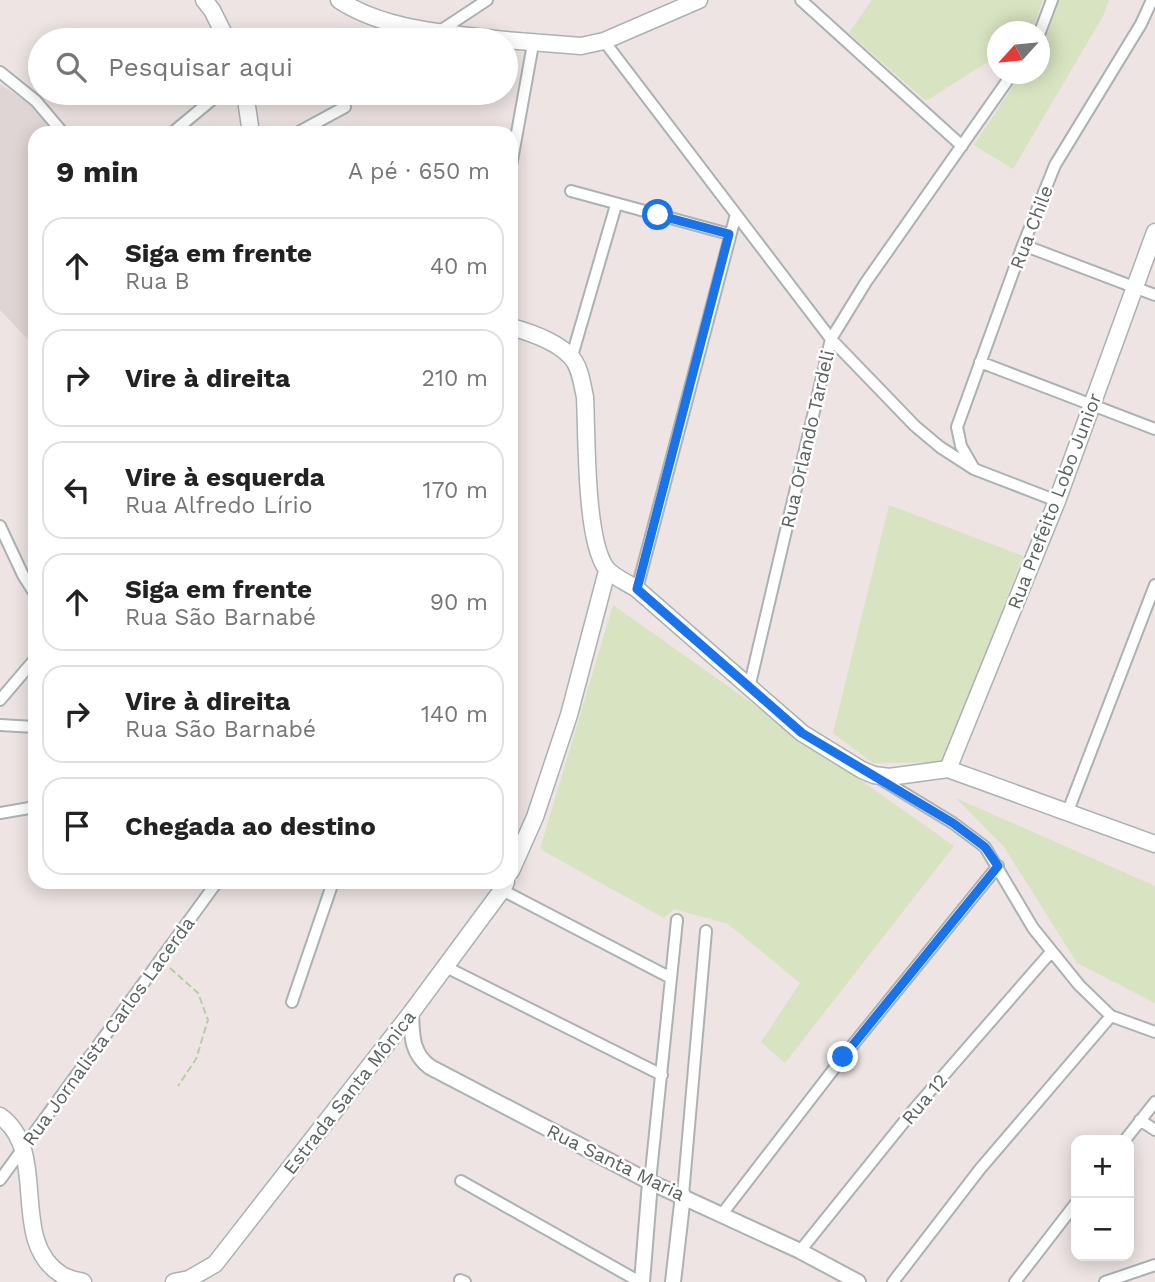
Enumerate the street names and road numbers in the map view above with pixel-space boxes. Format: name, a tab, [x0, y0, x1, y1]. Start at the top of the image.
street label: Rua Chile	[1005, 182, 1058, 272]
street label: Rua Orlando Tardeli	[776, 348, 839, 530]
street label: Rua Prefeito Lobo Junior	[1003, 389, 1107, 613]
street label: Rua Jornalista Carlos Lacerda	[18, 912, 199, 1150]
street label: Estrada Santa Mônica	[278, 1006, 421, 1179]
street label: Rua 12	[897, 1069, 952, 1129]
street label: Rua Santa Maria	[543, 1119, 689, 1206]

